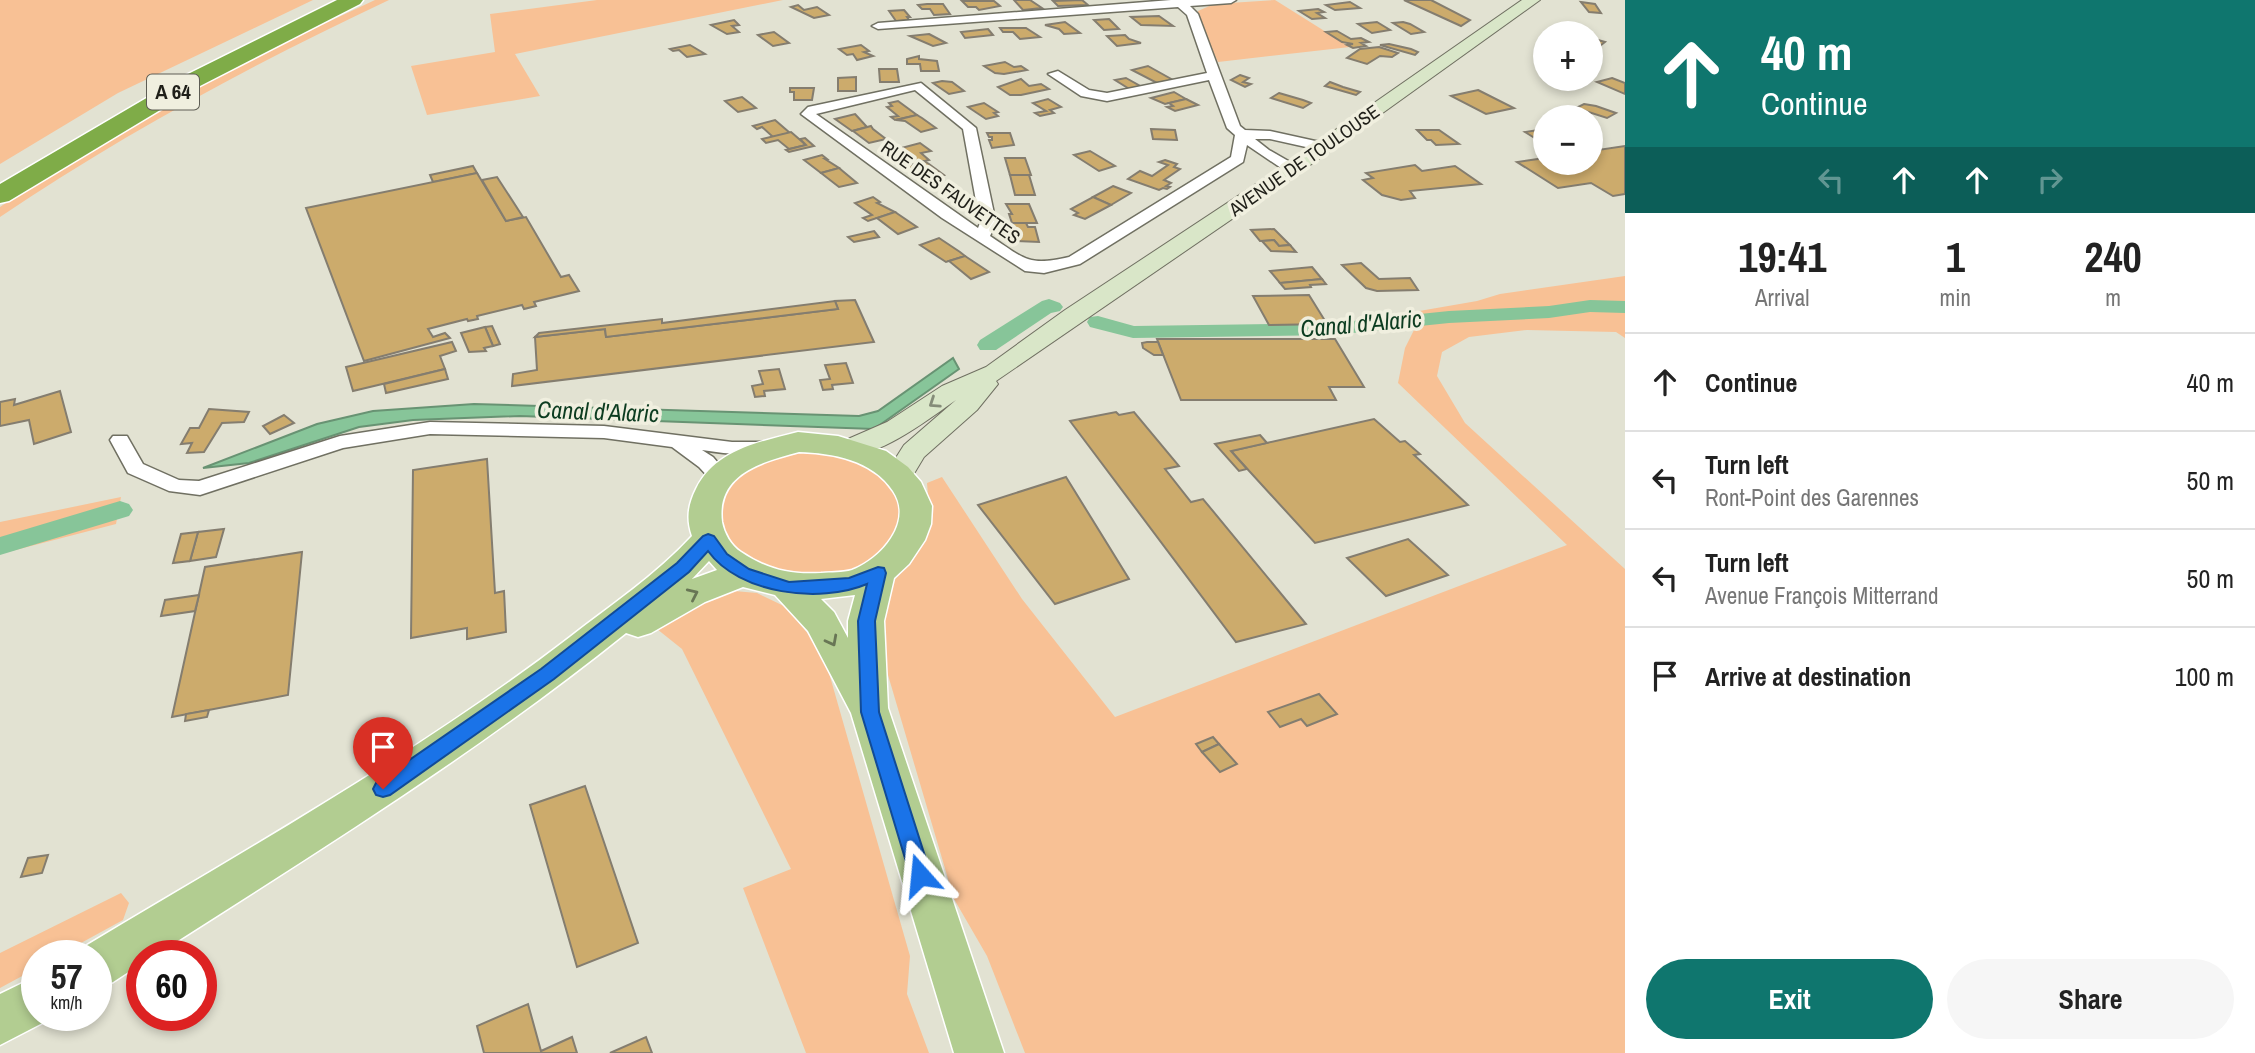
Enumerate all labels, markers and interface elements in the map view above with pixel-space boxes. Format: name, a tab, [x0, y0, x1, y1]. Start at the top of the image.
text: 40 m	[1761, 19, 1853, 85]
map controls	[1533, 21, 1603, 175]
button: +	[1533, 21, 1603, 91]
icon: ahead	[1646, 28, 1737, 119]
road number: A 64	[147, 74, 199, 110]
text: Continue	[1761, 82, 1868, 125]
street label: AVENUE DE TOULOUSE	[1223, 98, 1385, 222]
button: −	[1533, 105, 1603, 175]
street label: RUE DES FAUVETTES	[876, 134, 1026, 250]
icon: left	[1812, 161, 1850, 199]
icon: ahead	[1885, 161, 1923, 199]
icon: ahead	[1958, 161, 1996, 199]
icon: right	[2031, 161, 2069, 199]
text: 19:41	[1738, 229, 1826, 285]
text: 1	[1946, 229, 1965, 285]
text: 240	[2084, 229, 2142, 285]
text: Arrival	[1755, 282, 1810, 313]
text: min	[1940, 282, 1971, 313]
text: m	[2105, 282, 2121, 313]
water label: Canal d'Alaric	[1299, 302, 1423, 344]
icon: ahead	[1646, 363, 1684, 401]
text: Continue	[1705, 365, 1797, 400]
text: 40 m	[2187, 365, 2234, 400]
water label: Canal d'Alaric	[537, 393, 660, 429]
one-way arrow	[929, 395, 942, 408]
text: Turn left	[1705, 447, 1789, 482]
icon: left	[1646, 461, 1684, 499]
text: 50 m	[2187, 463, 2234, 498]
text: Ront-Point des Garennes	[1705, 482, 1919, 513]
text: Turn left	[1705, 545, 1789, 580]
icon: left	[1646, 559, 1684, 597]
text: 50 m	[2187, 561, 2234, 596]
text: Avenue François Mitterrand	[1705, 580, 1938, 611]
one-way arrow	[686, 588, 698, 602]
one-way arrow	[823, 634, 837, 646]
icon: arrive	[1646, 657, 1684, 695]
text: Arrive at destination	[1705, 659, 1911, 694]
text: 100 m	[2175, 659, 2234, 694]
pin	[353, 717, 413, 789]
icon: arrive	[364, 728, 402, 766]
position arrow	[883, 838, 957, 912]
speed limit sign: 60	[126, 940, 217, 1031]
text: 57	[51, 953, 82, 1000]
button: Exit	[1646, 959, 1933, 1039]
button: Share	[1947, 959, 2234, 1039]
text: km/h	[51, 990, 83, 1015]

